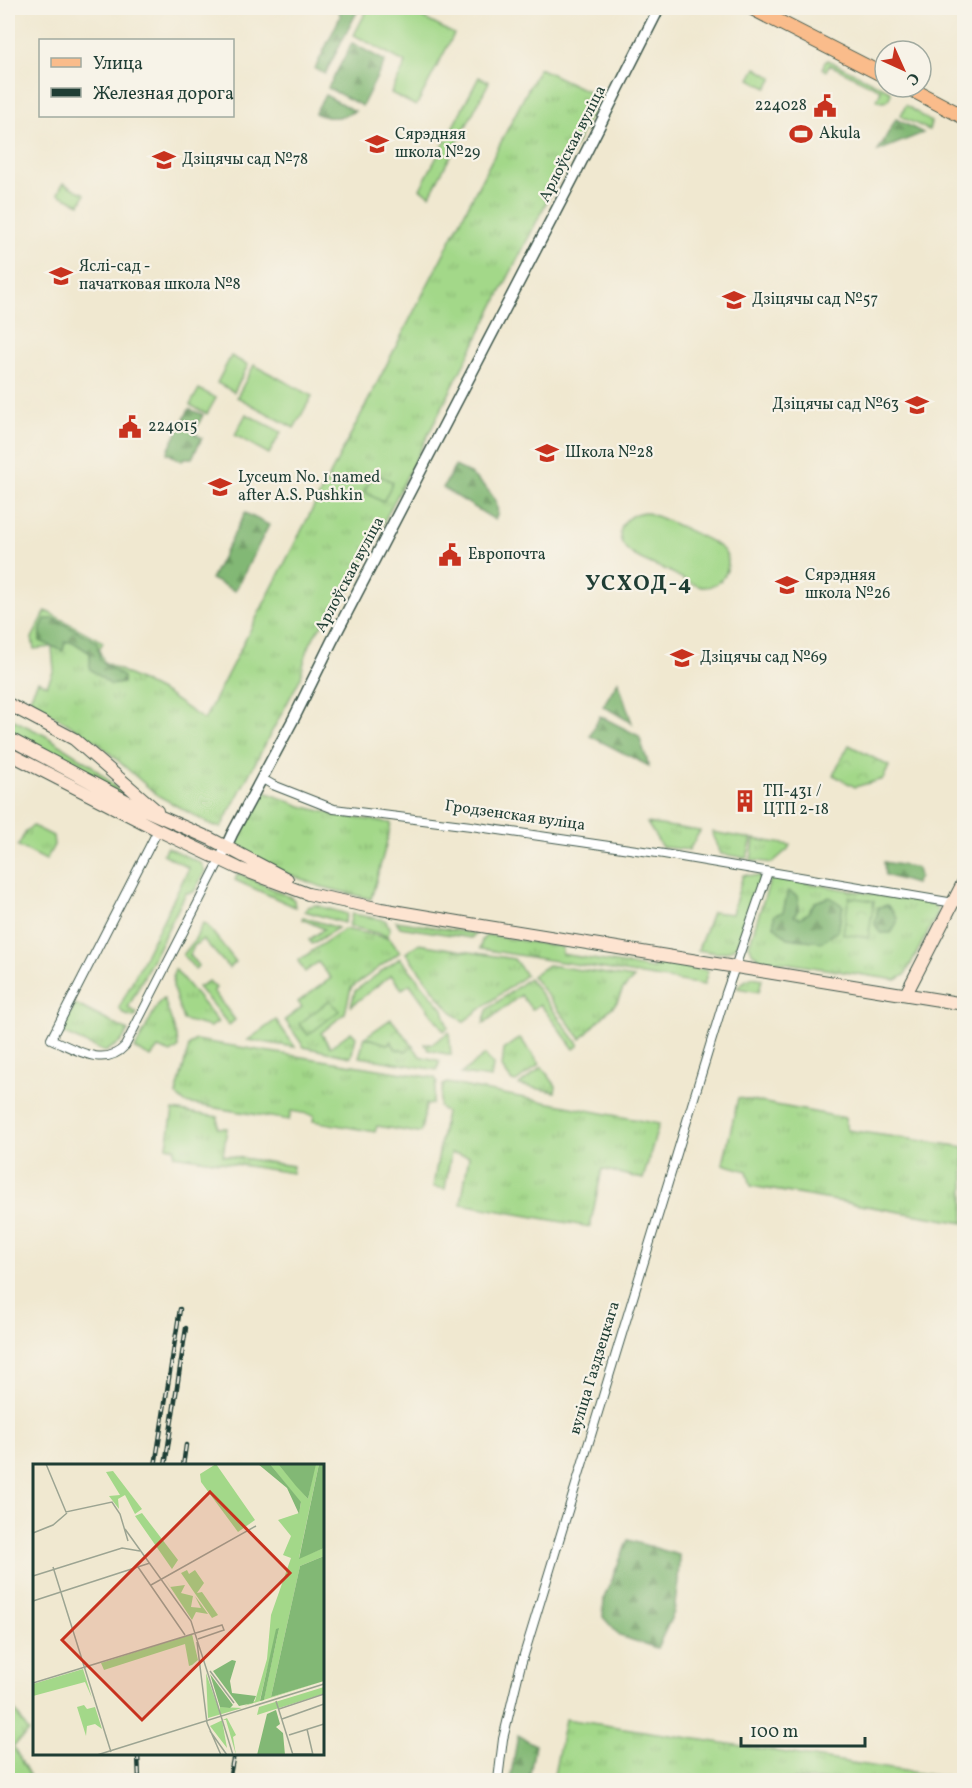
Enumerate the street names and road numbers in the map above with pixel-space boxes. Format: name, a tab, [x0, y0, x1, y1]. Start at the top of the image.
street label: Арлоўская вуліца	[534, 82, 612, 206]
street label: Арлоўская вуліца	[310, 513, 390, 637]
street label: Гродзенская вуліца	[443, 795, 587, 837]
street label: вуліца Газдзецкага	[564, 1299, 626, 1437]

